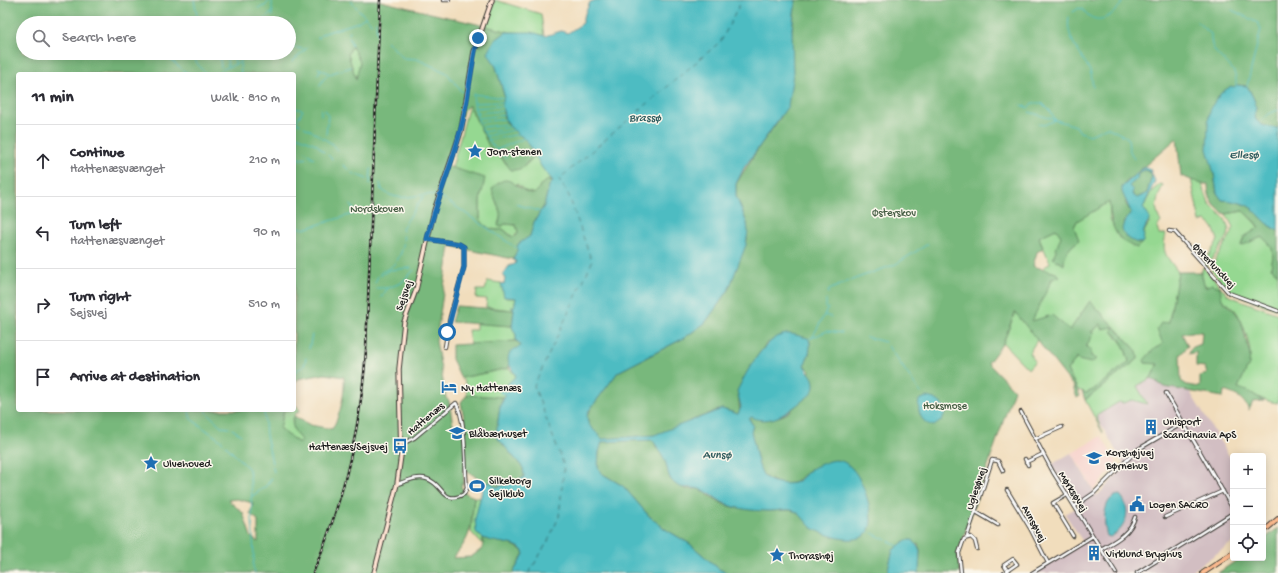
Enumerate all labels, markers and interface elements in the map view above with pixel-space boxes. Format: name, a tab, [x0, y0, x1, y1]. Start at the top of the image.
search box	[16, 16, 296, 60]
icon: search	[30, 27, 52, 49]
text: Search here	[62, 29, 136, 47]
route end	[469, 29, 487, 47]
text: 11 min	[32, 88, 74, 108]
text: Walk · 810 m	[211, 91, 280, 106]
water label: Brassø	[629, 112, 662, 126]
place icon: Jorn-stenen	[466, 142, 484, 160]
text: Continue	[70, 144, 124, 162]
place label: Jorn-stenen	[487, 147, 542, 159]
water label: Ellesø	[1229, 149, 1260, 163]
icon: ahead	[32, 150, 54, 172]
text: 210 m	[249, 153, 280, 168]
text: Hattenæsvænget	[70, 162, 164, 177]
park label: Nordskoven	[350, 204, 405, 216]
park label: Østerskov	[872, 208, 916, 220]
text: Turn left	[70, 216, 121, 234]
icon: left	[32, 222, 54, 244]
text: 90 m	[254, 225, 280, 240]
text: Hattenæsvænget	[70, 234, 164, 249]
street label: Østerlundvej	[1189, 241, 1238, 292]
street label: Sejsvej	[394, 279, 416, 313]
text: Turn right	[70, 288, 130, 306]
icon: right	[32, 294, 54, 316]
text: 510 m	[248, 297, 280, 312]
text: Sejsvej	[70, 306, 108, 321]
route start	[438, 323, 456, 341]
icon: arrive	[32, 366, 54, 388]
text: Arrive at destination	[70, 368, 200, 386]
hotel icon: Ny Hattenæs	[440, 378, 458, 396]
place label: Ny Hattenæs	[461, 383, 522, 395]
street label: Hattenæs	[405, 400, 448, 439]
park label: Hoksmose	[923, 401, 967, 413]
place label: Unisport Scandinavia ApS	[1163, 417, 1237, 442]
building icon: Unisport Scandinavia ApS	[1142, 418, 1160, 436]
school or university icon: Blåbærhuset	[448, 424, 466, 442]
place label: Blåbærhuset	[468, 428, 528, 441]
bus stop icon: Hattenæs/Sejsvej	[391, 437, 409, 455]
place label: Hattenæs/Sejsvej	[309, 442, 388, 454]
place label: Korshøjvej Børnehus	[1105, 448, 1154, 473]
water label: Avnsø	[703, 449, 732, 463]
school or university icon: Korshøjvej Børnehus	[1085, 449, 1103, 467]
map controls	[1230, 453, 1266, 561]
button: +	[1230, 453, 1266, 489]
place icon: Ulvehoved	[142, 454, 160, 472]
place label: Ulvehoved	[163, 459, 212, 471]
street label: Uglesøvej	[964, 466, 989, 511]
street label: Mørksøvej	[1055, 470, 1089, 515]
place label: Silkeborg Sejlklub	[489, 476, 531, 501]
sports icon: Silkeborg Sejlklub	[468, 477, 486, 495]
button: −	[1230, 489, 1266, 525]
public building icon: Logen SACRO	[1128, 495, 1146, 513]
place label: Logen SACRO	[1149, 500, 1209, 512]
street label: Avnsøvej	[1018, 504, 1048, 544]
button: locate	[1230, 525, 1266, 561]
building icon: Virklund Bryghus	[1085, 544, 1103, 562]
place icon: Thorashøj	[768, 546, 786, 564]
place label: Virklund Bryghus	[1105, 549, 1182, 561]
place label: Thorashøj	[788, 551, 834, 563]

